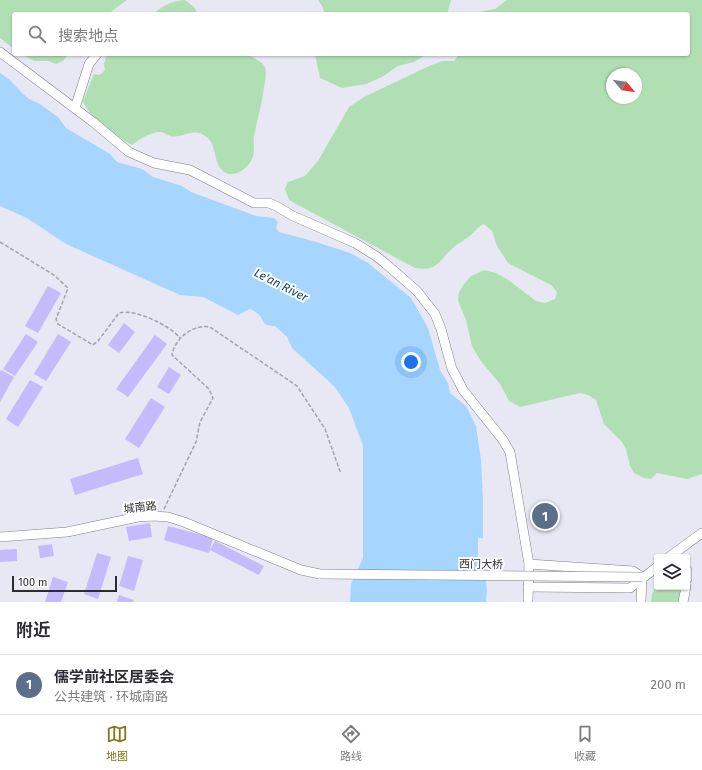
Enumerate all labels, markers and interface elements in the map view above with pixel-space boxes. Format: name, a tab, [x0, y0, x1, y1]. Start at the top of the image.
search box	[12, 12, 690, 56]
icon: search	[26, 23, 48, 45]
text: 搜索地点	[58, 27, 118, 45]
north arrow	[606, 68, 642, 104]
water label: Le'an River	[252, 266, 310, 305]
your location	[401, 352, 421, 372]
street label: 城南路	[123, 499, 157, 516]
pin: 1	[532, 501, 558, 531]
map controls	[654, 554, 690, 590]
button: layers	[654, 554, 690, 590]
street label: 西门大桥	[459, 558, 503, 571]
scale bar	[12, 574, 117, 593]
text: 100 m	[18, 576, 47, 589]
text: 附近	[16, 620, 50, 641]
text: 儒学前社区居委会	[54, 668, 174, 686]
text: 1	[26, 677, 32, 692]
text: 200 m	[650, 677, 686, 692]
text: 公共建筑 · 环城南路	[54, 689, 168, 704]
tab: 地图	[106, 723, 128, 763]
tab: 路线	[340, 723, 362, 763]
tab: 收藏	[574, 723, 596, 763]

